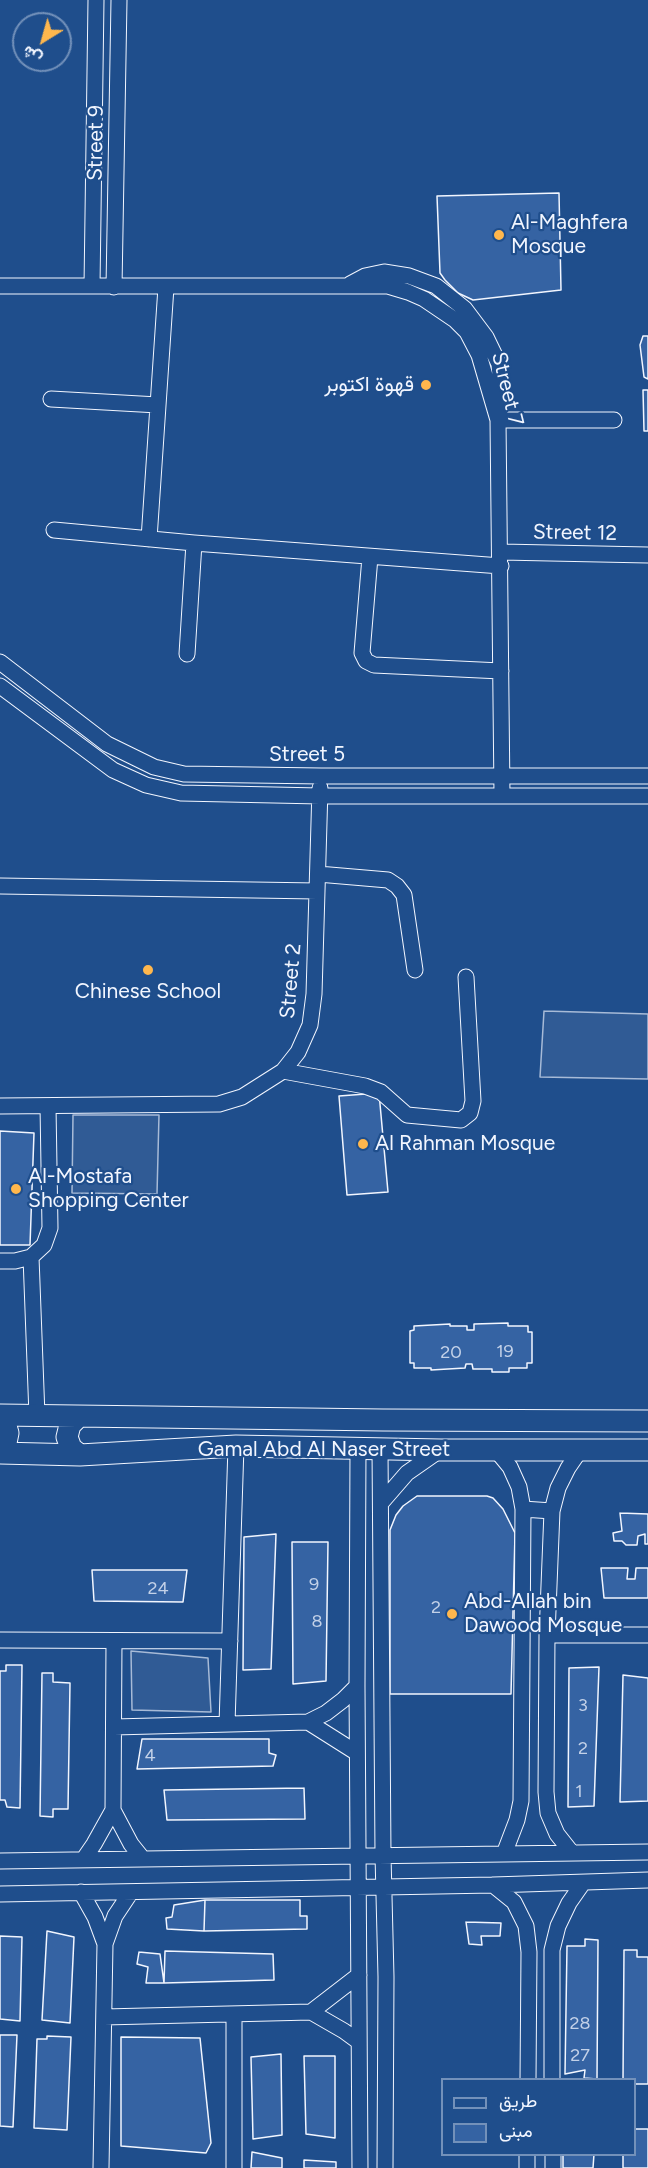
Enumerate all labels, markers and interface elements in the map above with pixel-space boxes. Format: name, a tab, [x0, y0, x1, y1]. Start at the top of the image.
north arrow	[12, 12, 72, 72]
text: ش	[19, 42, 45, 69]
street label: Street 9	[83, 105, 109, 181]
place label: Al-Maghfera Mosque	[511, 210, 628, 260]
marker: Al-Maghfera Mosque	[492, 228, 506, 242]
street label: Street 7	[486, 349, 528, 429]
place label: قهوة اكتوبر	[324, 372, 414, 398]
marker: قهوة اكتوبر	[419, 378, 433, 392]
street label: Street 12	[533, 520, 617, 546]
street label: Street 5	[269, 742, 345, 768]
street label: Street 2	[275, 942, 307, 1020]
marker: Chinese School	[141, 963, 155, 977]
place label: Chinese School	[75, 979, 221, 1005]
place label: Al Rahman Mosque	[375, 1131, 555, 1157]
marker: Al Rahman Mosque	[356, 1137, 370, 1151]
place label: Al-Mostafa Shopping Center	[28, 1164, 188, 1214]
marker: Al-Mostafa Shopping Center	[9, 1182, 23, 1196]
house number: 19	[496, 1341, 514, 1363]
house number: 20	[440, 1342, 462, 1364]
street label: Gamal Abd Al Naser Street	[198, 1437, 450, 1463]
house number: 9	[309, 1574, 319, 1596]
house number: 24	[147, 1578, 169, 1600]
place label: Abd-Allah bin Dawood Mosque	[464, 1589, 622, 1639]
house number: 2	[431, 1597, 441, 1619]
marker: Abd-Allah bin Dawood Mosque	[445, 1607, 459, 1621]
house number: 8	[311, 1611, 323, 1633]
house number: 3	[578, 1695, 588, 1717]
house number: 2	[578, 1738, 588, 1760]
house number: 4	[144, 1745, 156, 1767]
house number: 1	[575, 1781, 583, 1803]
house number: 28	[569, 2013, 591, 2035]
house number: 27	[570, 2045, 590, 2067]
legend	[441, 2078, 636, 2156]
text: طريق	[499, 2090, 537, 2112]
text: مبنى	[499, 2120, 533, 2142]

